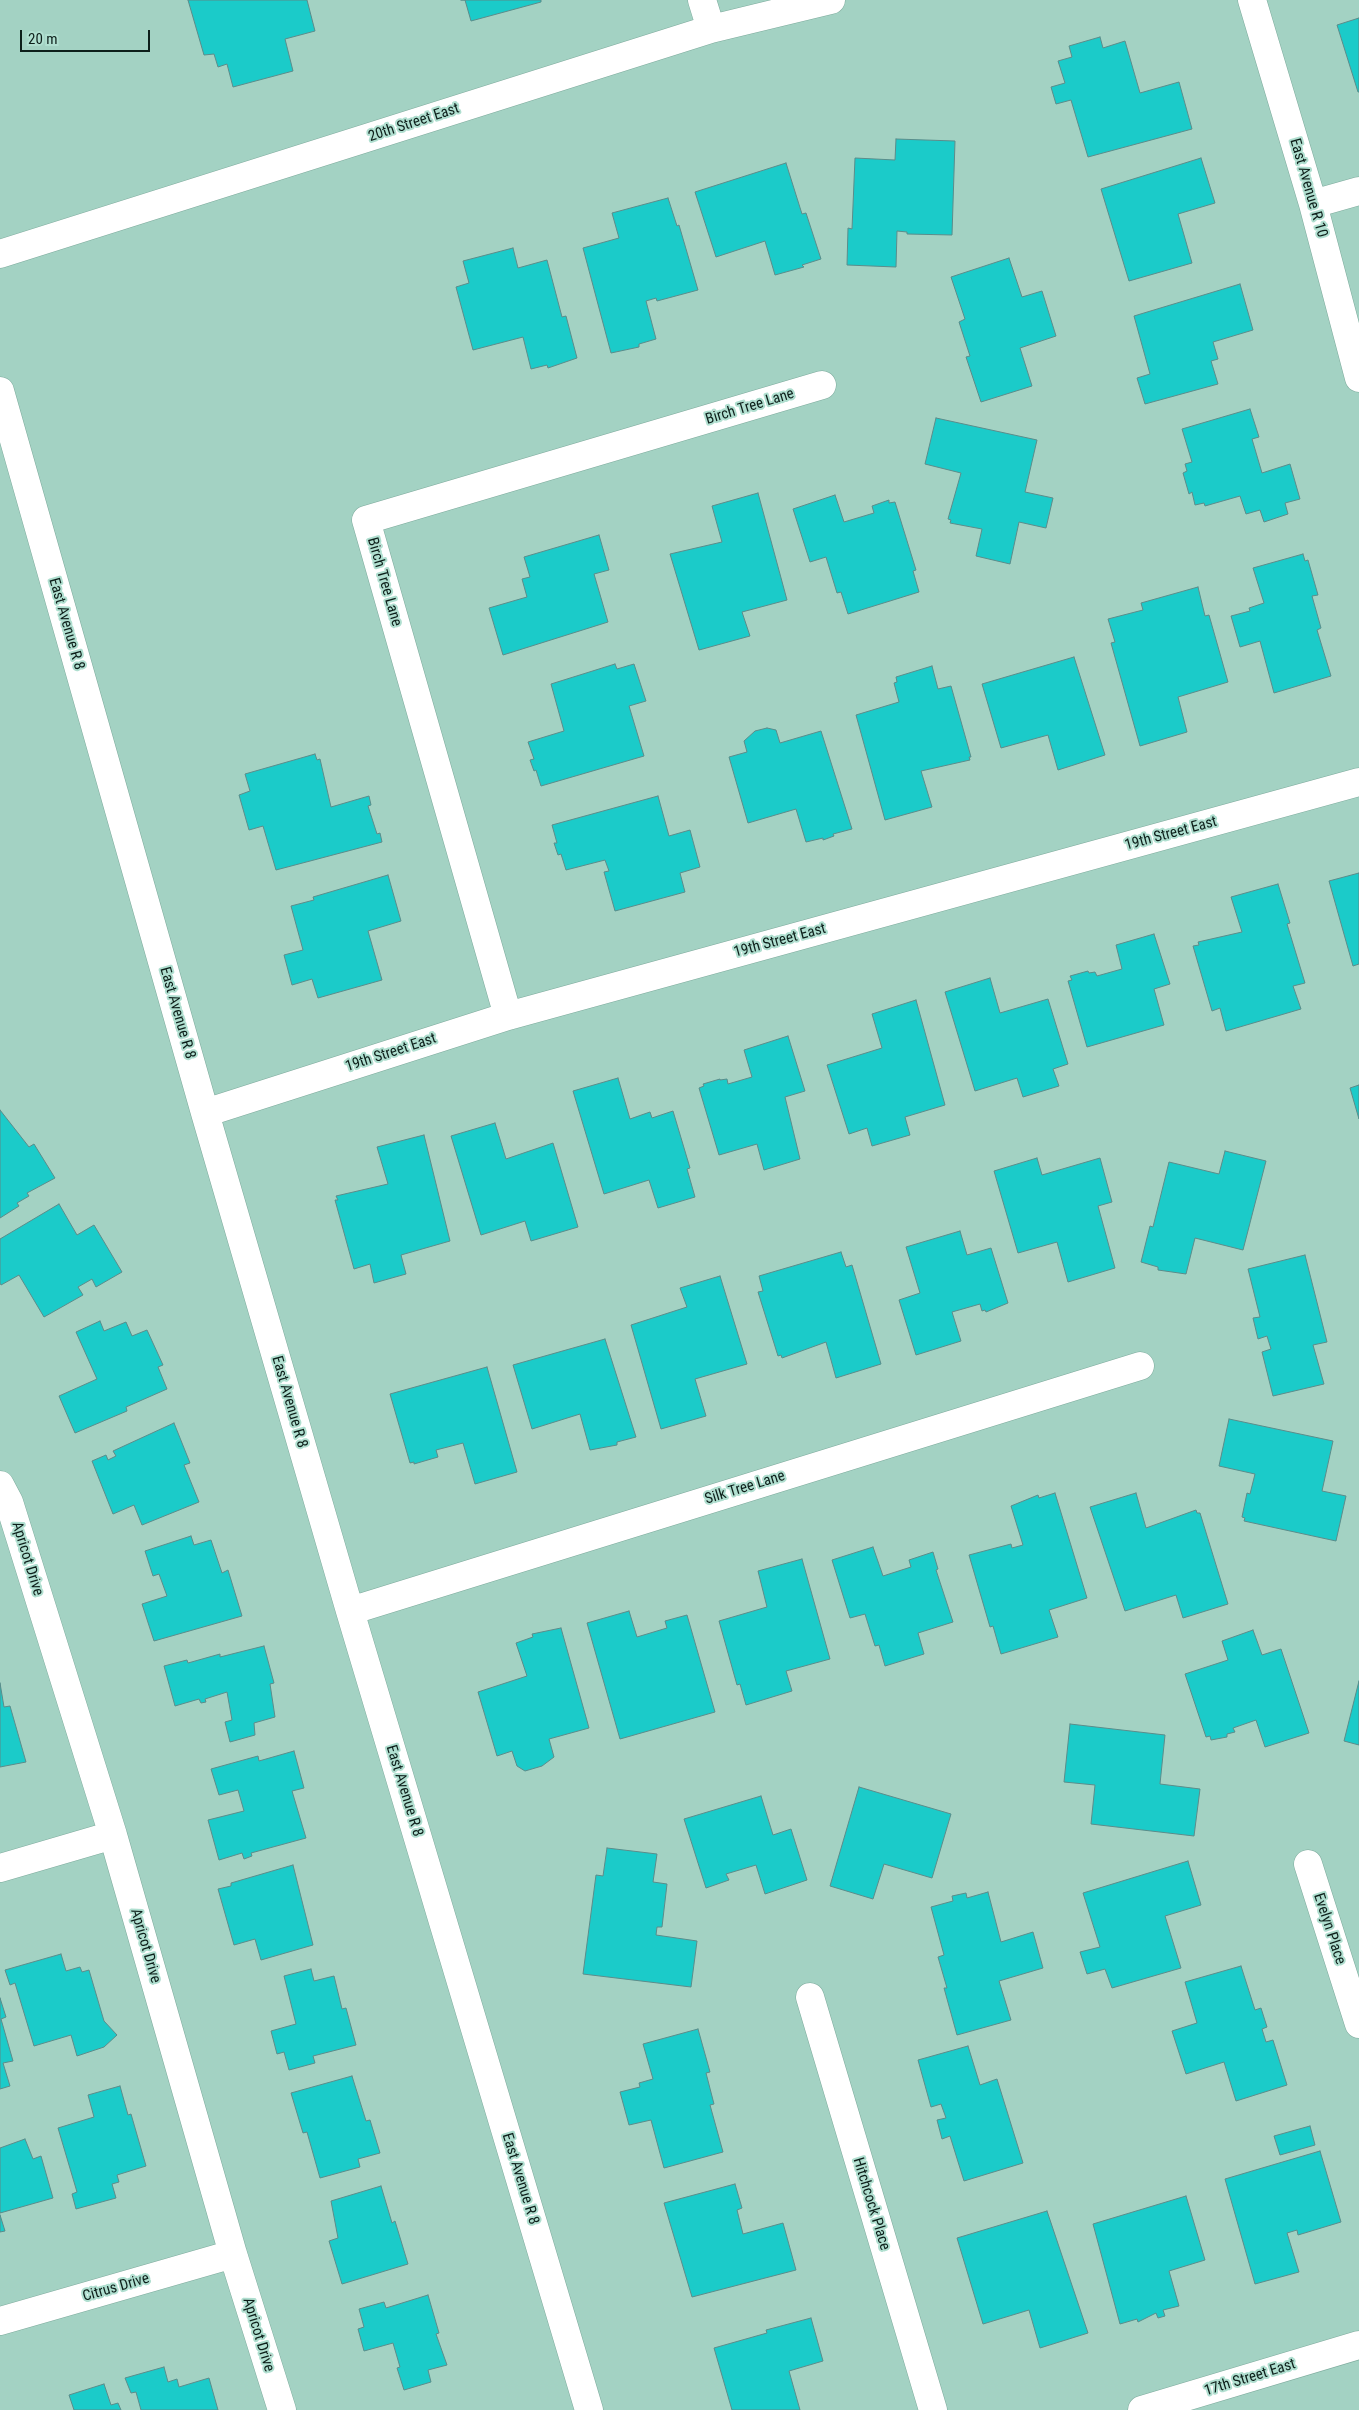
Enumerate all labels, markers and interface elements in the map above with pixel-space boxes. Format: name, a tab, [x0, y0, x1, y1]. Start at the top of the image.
scale bar	[22, 20, 152, 52]
text: 20 m	[28, 30, 58, 48]
street label: 20th Street East	[366, 100, 462, 146]
street label: East Avenue R 10	[1285, 136, 1331, 240]
street label: Birch Tree Lane	[704, 385, 796, 429]
street label: Birch Tree Lane	[363, 536, 405, 628]
street label: East Avenue R 8	[44, 576, 88, 672]
street label: 19th Street East	[1123, 813, 1219, 855]
street label: 19th Street East	[732, 920, 828, 962]
street label: East Avenue R 8	[155, 965, 199, 1061]
street label: 19th Street East	[343, 1030, 439, 1076]
street label: East Avenue R 8	[267, 1354, 311, 1450]
street label: Silk Tree Lane	[703, 1467, 787, 1509]
street label: Apricot Drive	[7, 1520, 47, 1598]
street label: East Avenue R 8	[382, 1743, 426, 1839]
street label: Evelyn Place	[1309, 1891, 1349, 1967]
street label: Apricot Drive	[126, 1907, 164, 1985]
street label: East Avenue R 8	[498, 2131, 542, 2227]
street label: Hitchcock Place	[848, 2156, 894, 2252]
street label: Citrus Drive	[81, 2270, 151, 2306]
street label: Apricot Drive	[238, 2296, 278, 2374]
street label: 17th Street East	[1202, 2356, 1298, 2400]

